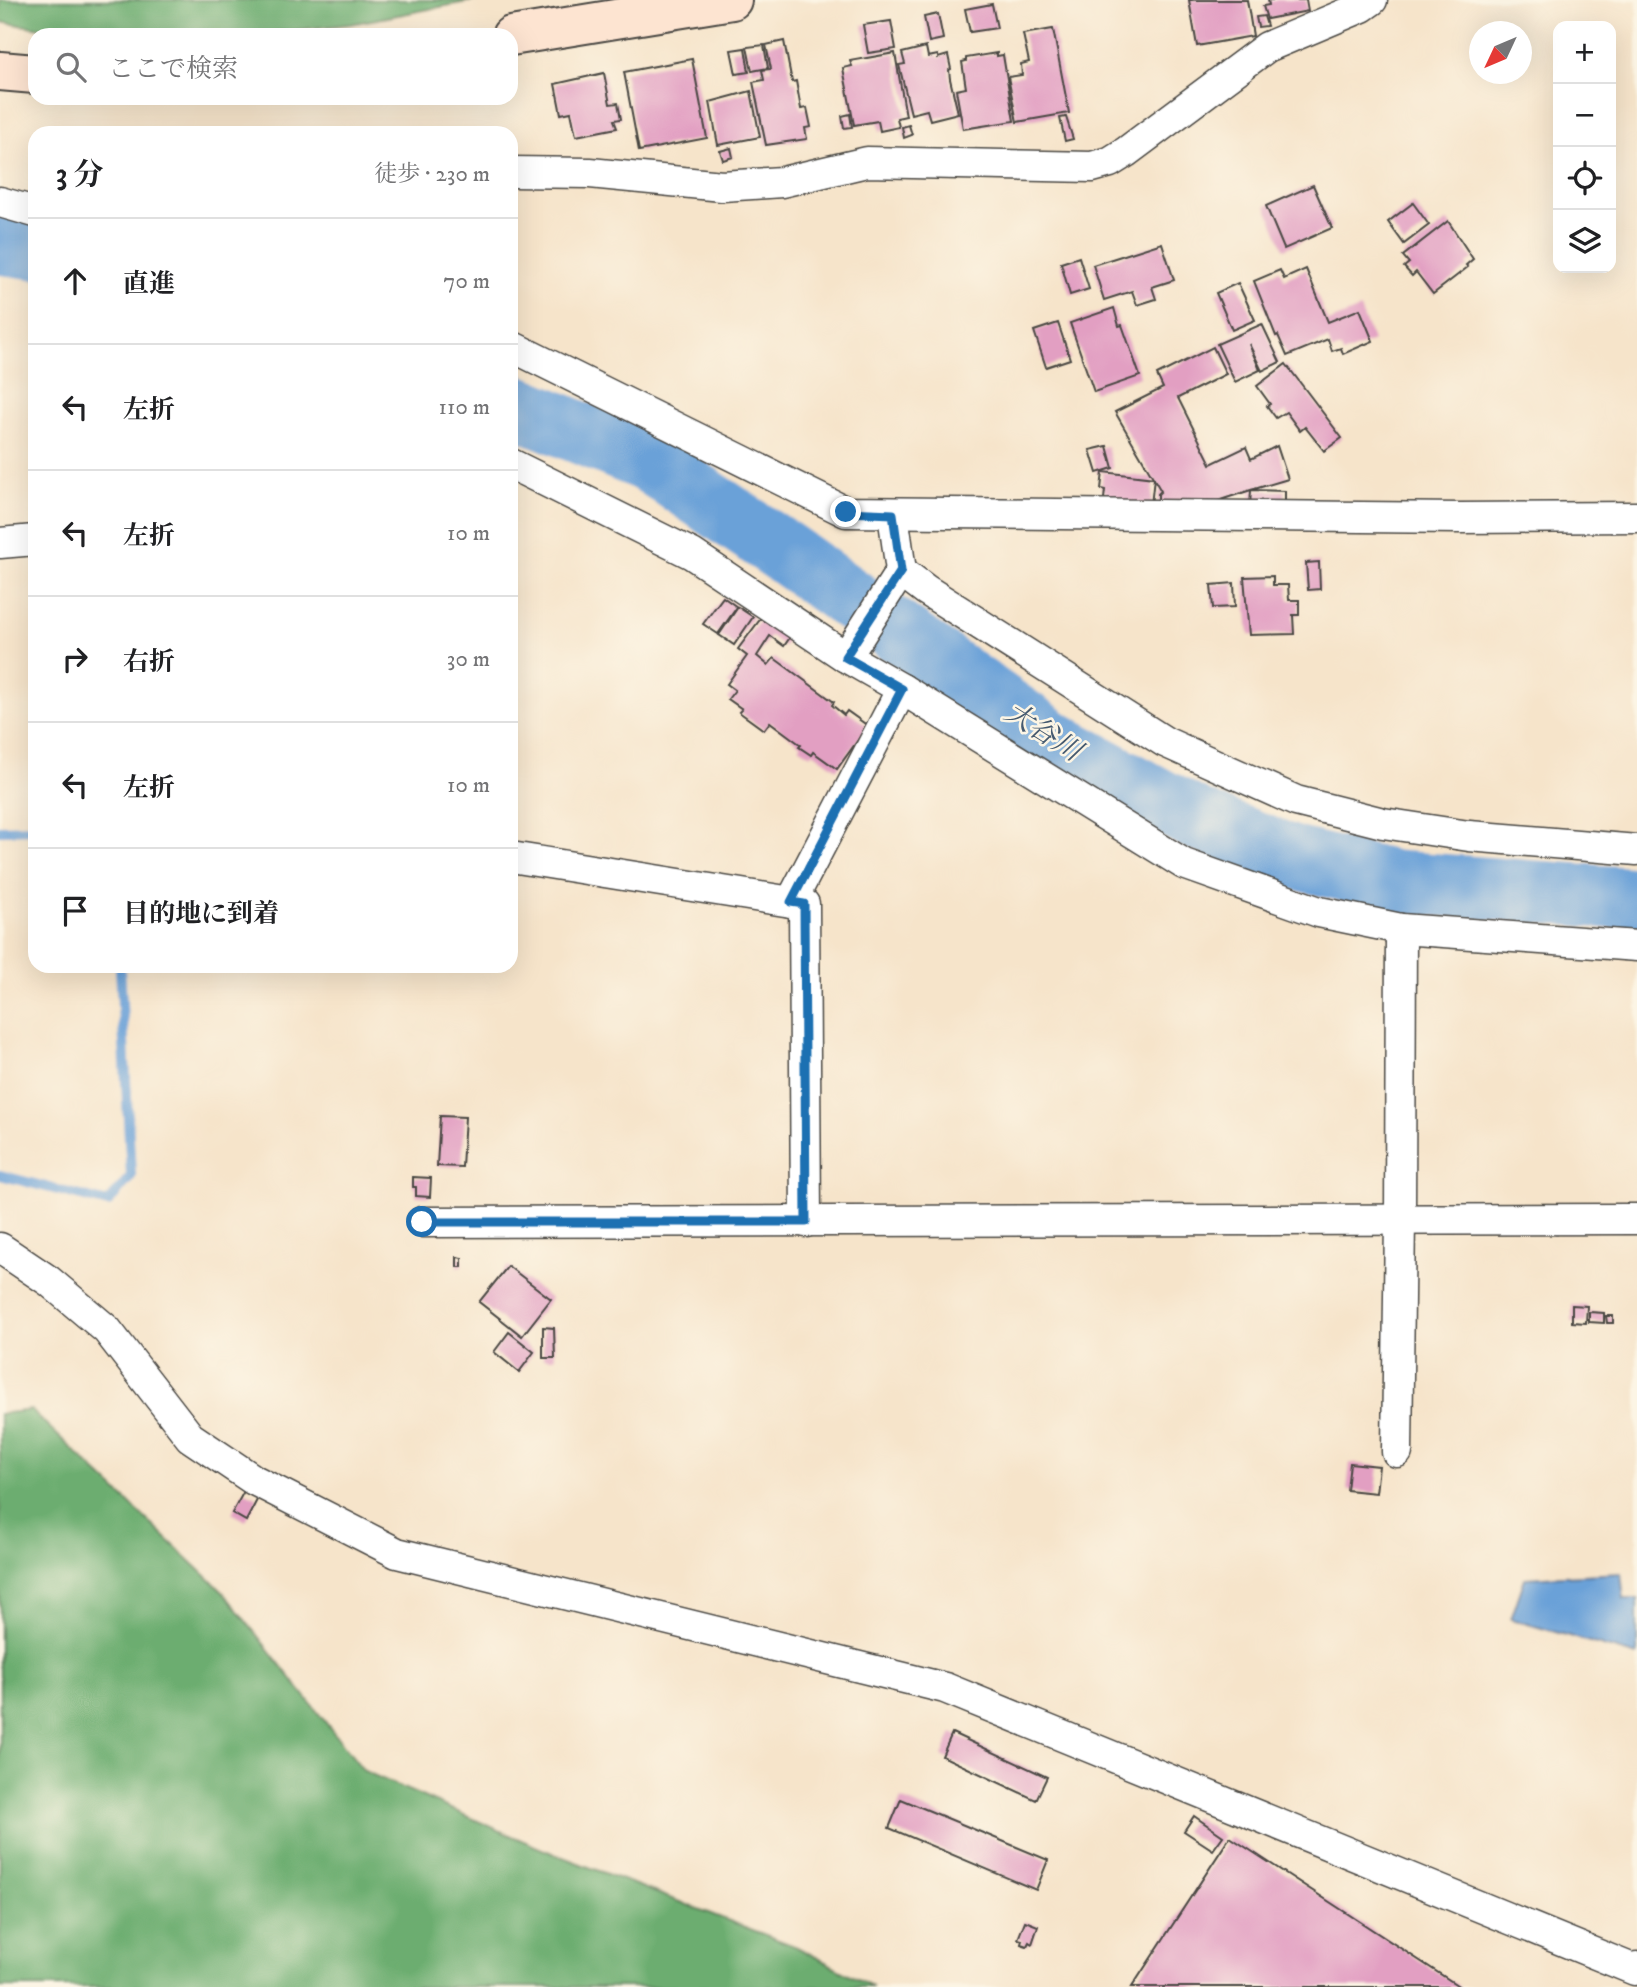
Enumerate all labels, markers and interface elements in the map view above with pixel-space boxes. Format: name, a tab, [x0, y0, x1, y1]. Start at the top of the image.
north arrow	[1469, 21, 1532, 84]
map controls	[1553, 21, 1616, 273]
button: +	[1553, 21, 1616, 84]
search box	[28, 28, 518, 105]
icon: search	[52, 48, 90, 86]
text: ここで検索	[108, 53, 238, 86]
button: −	[1553, 84, 1616, 147]
button: locate	[1553, 147, 1616, 210]
text: 3 分	[56, 157, 104, 194]
text: 徒歩 · 230 m	[374, 160, 490, 189]
button: layers	[1553, 210, 1616, 273]
icon: ahead	[56, 262, 94, 300]
text: 70 m	[443, 267, 490, 296]
text: 直進	[123, 268, 175, 301]
icon: left	[56, 388, 94, 426]
text: 110 m	[439, 393, 490, 422]
text: 左折	[123, 394, 175, 427]
route end	[830, 496, 861, 527]
icon: left	[56, 514, 94, 552]
text: 10 m	[447, 519, 490, 548]
text: 左折	[123, 520, 175, 553]
icon: right	[56, 640, 94, 678]
text: 30 m	[447, 645, 490, 674]
text: 右折	[123, 646, 175, 679]
water label: 大谷川	[998, 695, 1090, 771]
icon: left	[56, 766, 94, 804]
text: 10 m	[447, 771, 490, 800]
text: 左折	[123, 772, 175, 805]
icon: arrive	[56, 892, 94, 930]
text: 目的地に到着	[123, 898, 279, 931]
route start	[406, 1206, 437, 1237]

